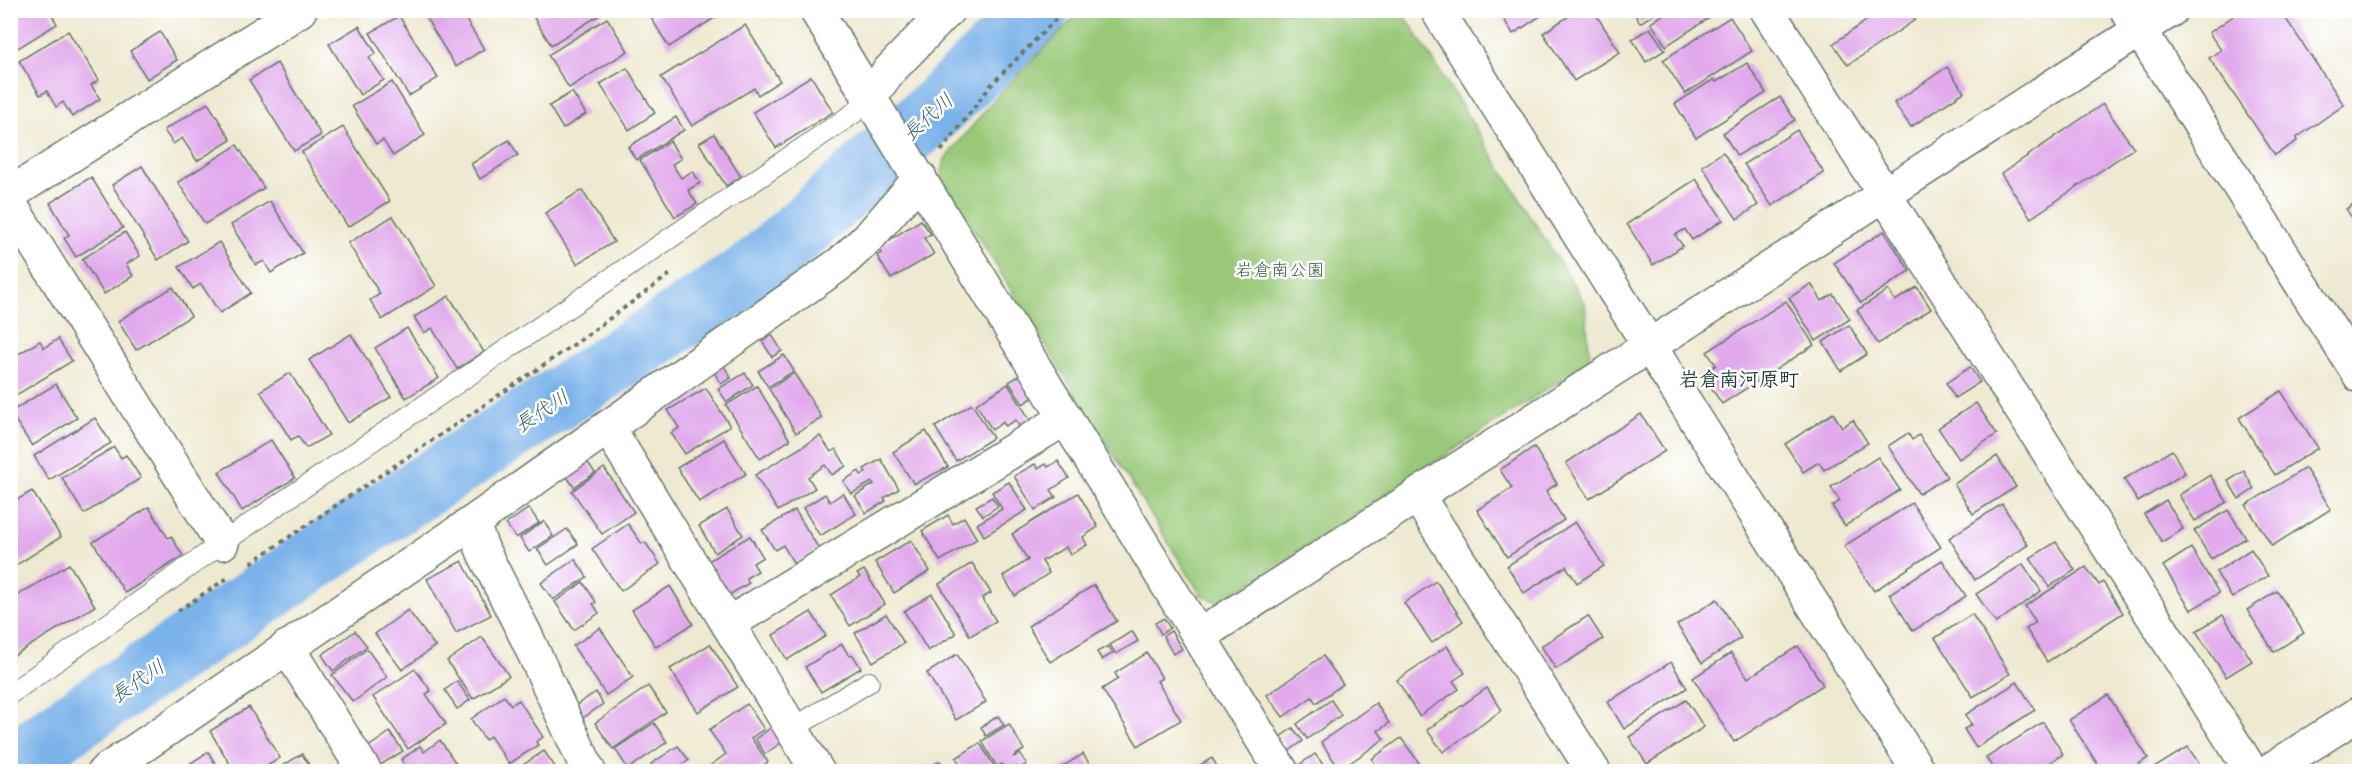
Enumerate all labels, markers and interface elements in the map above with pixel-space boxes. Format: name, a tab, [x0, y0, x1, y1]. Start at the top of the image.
water label: 長代川	[895, 85, 959, 147]
park label: 岩倉南公園	[1235, 255, 1325, 282]
district label: 岩倉南河原町	[1679, 363, 1799, 393]
water label: 長代川	[508, 381, 574, 439]
water label: 長代川	[104, 651, 170, 709]

